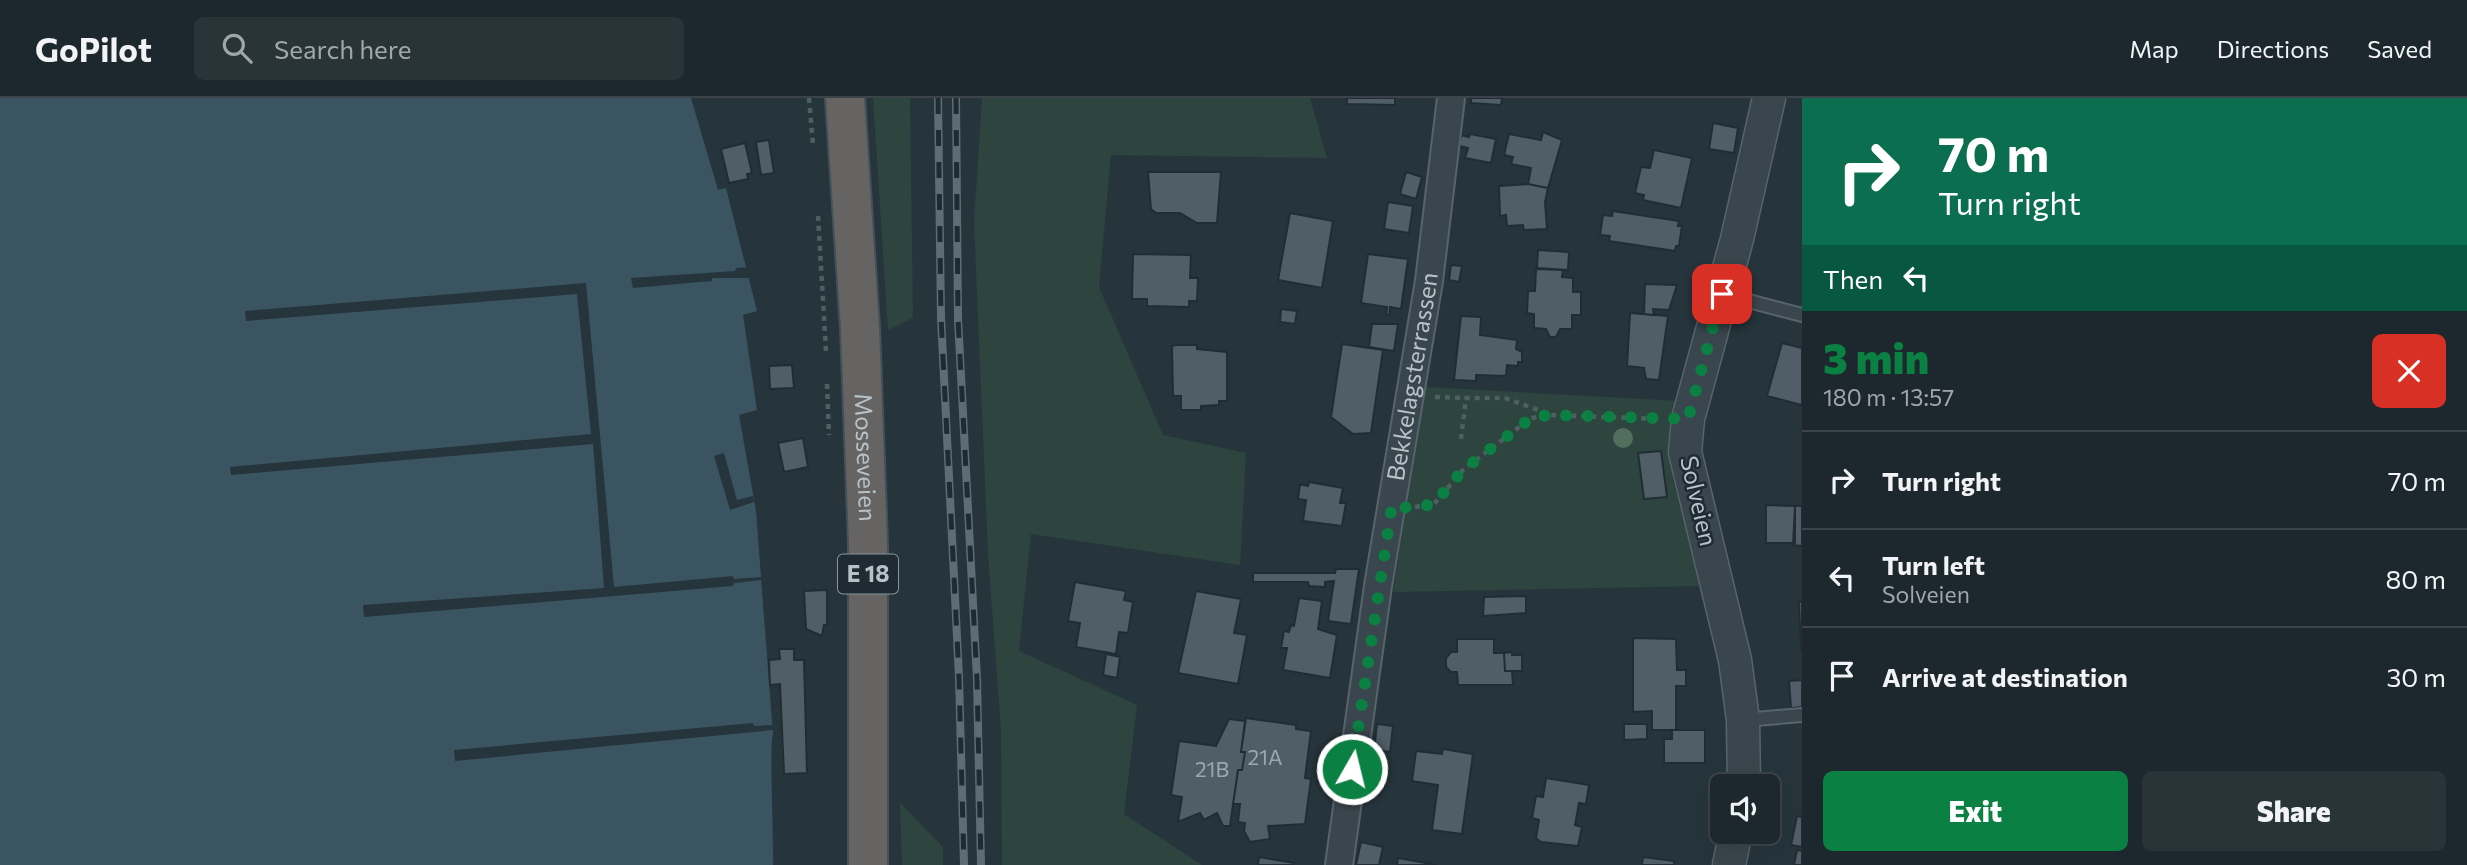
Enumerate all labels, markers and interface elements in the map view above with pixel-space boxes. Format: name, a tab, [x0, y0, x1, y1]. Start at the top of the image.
search box	[194, 17, 684, 80]
text: GoPilot	[35, 28, 152, 69]
icon: search	[218, 29, 256, 67]
text: Search here	[274, 33, 411, 64]
text: Map	[2129, 34, 2179, 63]
text: Directions	[2217, 34, 2329, 63]
text: Saved	[2367, 34, 2432, 63]
text: 70 m	[1938, 122, 2049, 182]
icon: right	[1823, 126, 1914, 217]
text: Turn right	[1938, 182, 2081, 222]
icon: left	[1897, 259, 1935, 297]
text: Then	[1823, 263, 1883, 294]
pin	[1692, 264, 1752, 324]
street label: Bekkelagsterrassen	[1380, 271, 1443, 483]
icon: arrive	[1703, 275, 1741, 313]
text: 3 min	[1823, 331, 1929, 383]
button: close	[2372, 334, 2446, 408]
text: 180 m · 13:57	[1823, 383, 1954, 411]
street label: Mosseveien	[849, 393, 883, 522]
street label: Solveien	[1675, 453, 1724, 549]
icon: right	[1823, 461, 1861, 499]
text: Turn right	[1882, 465, 2001, 496]
text: 70 m	[2388, 465, 2446, 496]
text: Turn left	[1882, 549, 1985, 580]
road number: E 18	[838, 554, 898, 594]
icon: left	[1823, 559, 1861, 597]
text: 80 m	[2386, 563, 2446, 594]
text: Solveien	[1882, 580, 1970, 608]
icon: arrive	[1823, 657, 1861, 695]
text: Arrive at destination	[1882, 661, 2128, 692]
text: 30 m	[2387, 661, 2446, 692]
position arrow	[1315, 732, 1389, 806]
house number: 21A	[1247, 744, 1283, 769]
house number: 21B	[1195, 756, 1229, 781]
button: Exit	[1823, 771, 2128, 851]
button: Share	[2142, 771, 2446, 851]
map controls	[1710, 774, 1780, 844]
button: sound	[1710, 774, 1780, 844]

